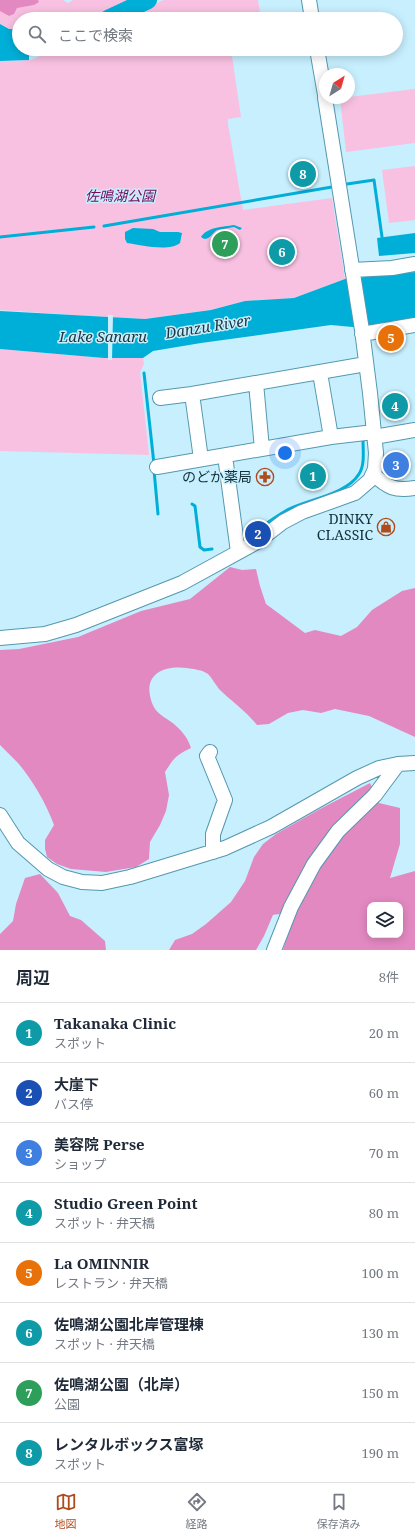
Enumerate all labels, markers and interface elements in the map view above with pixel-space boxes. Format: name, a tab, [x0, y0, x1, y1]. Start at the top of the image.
search box	[12, 12, 403, 56]
icon: search	[26, 23, 48, 45]
text: ここで検索	[58, 25, 133, 45]
north arrow	[319, 68, 355, 104]
pin: 8	[290, 159, 316, 189]
park label: 佐鳴湖公園	[85, 186, 157, 205]
pin: 7	[212, 229, 238, 259]
pin: 6	[269, 237, 295, 267]
water label: Danzu River	[163, 309, 253, 343]
pin: 5	[378, 323, 404, 353]
water label: Lake Sanaru	[58, 326, 147, 346]
pin: 4	[382, 391, 408, 421]
your location	[275, 443, 295, 463]
pin: 3	[383, 450, 409, 480]
pin: 1	[300, 461, 326, 491]
place label: のどか薬局	[182, 467, 252, 486]
pharmacy icon: のどか薬局	[255, 467, 275, 487]
place label: DINKY CLASSIC	[317, 509, 373, 544]
shop icon: DINKY CLASSIC	[376, 517, 396, 537]
pin: 2	[245, 519, 271, 549]
map controls	[367, 902, 403, 938]
button: layers	[367, 902, 403, 938]
text: 周辺	[16, 966, 50, 989]
text: 8件	[379, 968, 399, 986]
text: Takanaka Clinic	[54, 1013, 176, 1033]
text: 1	[25, 1024, 33, 1042]
text: 20 m	[369, 1024, 399, 1042]
text: スポット	[54, 1034, 106, 1052]
text: 大崖下	[54, 1074, 99, 1094]
text: 2	[25, 1084, 33, 1102]
text: 60 m	[369, 1084, 399, 1102]
text: バス停	[54, 1095, 93, 1113]
text: 美容院 Perse	[54, 1134, 145, 1154]
text: 3	[25, 1144, 33, 1162]
text: 70 m	[369, 1144, 399, 1162]
text: ショップ	[54, 1155, 106, 1173]
text: Studio Green Point	[54, 1193, 198, 1213]
text: 4	[25, 1204, 33, 1222]
text: 80 m	[369, 1204, 399, 1222]
text: スポット · 弁天橋	[54, 1214, 155, 1232]
text: La OMINNIR	[54, 1253, 149, 1273]
text: 5	[25, 1264, 33, 1282]
text: 100 m	[362, 1264, 399, 1282]
text: レストラン · 弁天橋	[54, 1274, 168, 1292]
text: 佐鳴湖公園北岸管理棟	[54, 1314, 204, 1334]
text: 6	[25, 1324, 33, 1342]
text: 130 m	[362, 1324, 399, 1342]
text: スポット · 弁天橋	[54, 1335, 155, 1353]
text: 佐鳴湖公園（北岸）	[54, 1374, 189, 1394]
text: 7	[25, 1384, 33, 1402]
text: 150 m	[362, 1384, 399, 1402]
text: 公園	[54, 1395, 80, 1413]
text: レンタルボックス富塚	[54, 1434, 204, 1454]
text: 8	[25, 1444, 33, 1462]
text: 190 m	[362, 1444, 399, 1462]
text: スポット	[54, 1455, 106, 1473]
tab: 地図	[55, 1491, 77, 1531]
tab: 経路	[186, 1491, 208, 1531]
tab: 保存済み	[317, 1491, 361, 1531]

